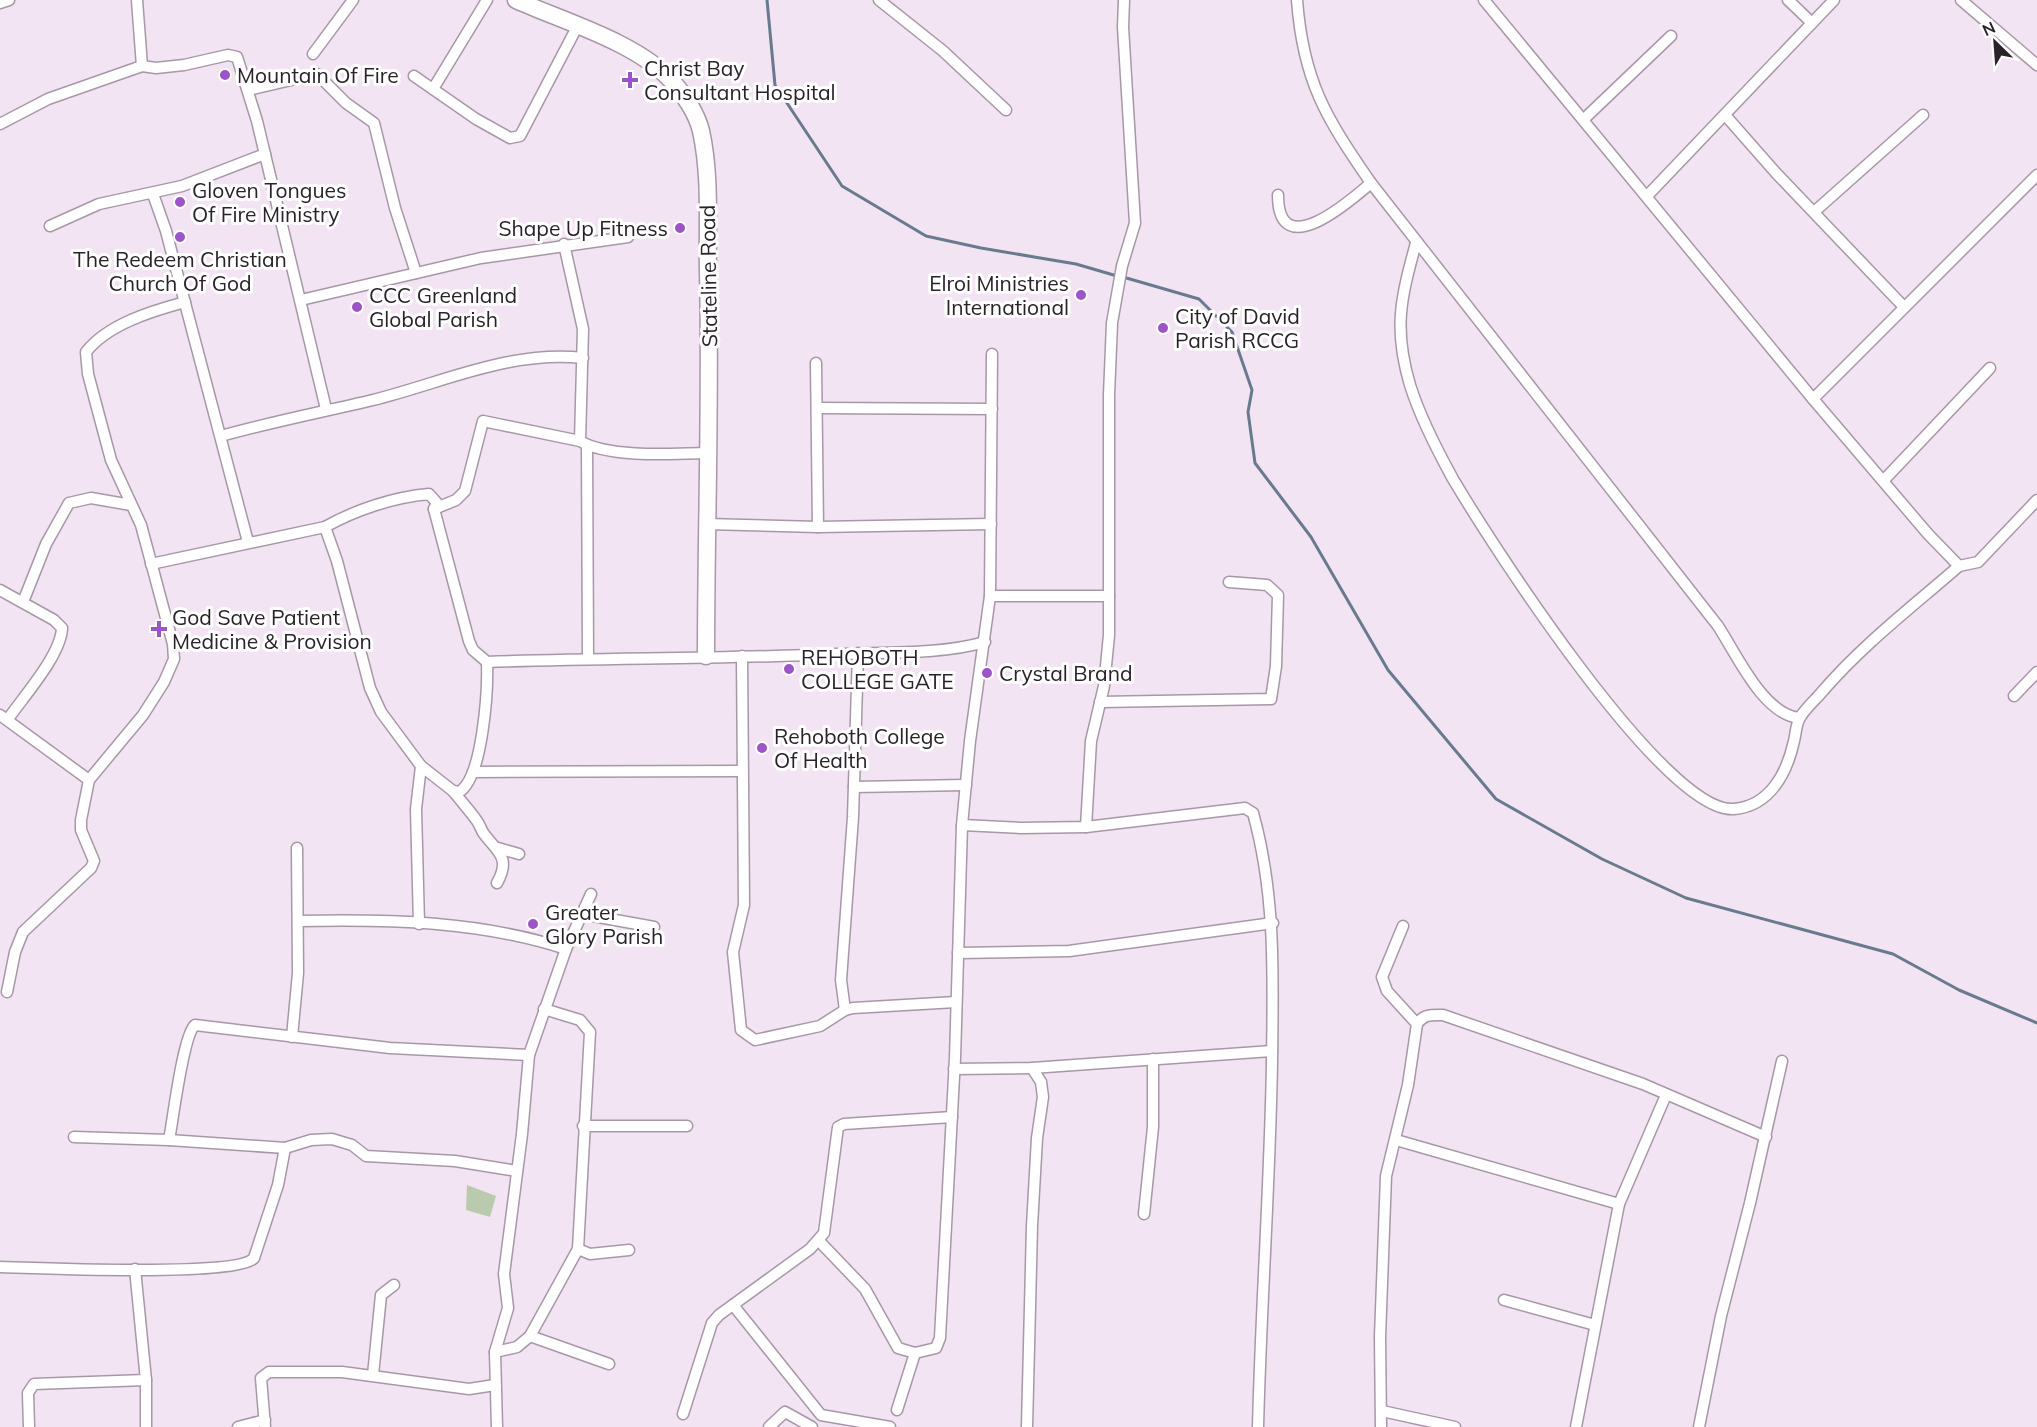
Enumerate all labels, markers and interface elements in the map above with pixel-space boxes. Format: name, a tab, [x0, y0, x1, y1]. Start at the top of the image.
north arrow	[1965, 12, 2025, 72]
text: N	[1979, 17, 1998, 40]
place label: Christ Bay Consultant Hospital	[644, 55, 836, 105]
place label: Mountain Of Fire	[237, 62, 399, 88]
marker: Mountain Of Fire	[218, 68, 232, 82]
marker: Christ Bay Consultant Hospital	[621, 71, 639, 89]
place label: Gloven Tongues Of Fire Ministry	[192, 177, 346, 227]
marker: Gloven Tongues Of Fire Ministry	[173, 195, 187, 209]
street label: Stateline Road	[694, 205, 722, 347]
place label: Shape Up Fitness	[498, 215, 668, 241]
marker: Shape Up Fitness	[673, 221, 687, 235]
marker: The Redeem Christian Church Of God	[173, 230, 187, 244]
place label: The Redeem Christian Church Of God	[73, 246, 287, 296]
place label: Elroi Ministries International	[929, 270, 1069, 320]
place label: CCC Greenland Global Parish	[369, 282, 517, 332]
marker: Elroi Ministries International	[1074, 288, 1088, 302]
marker: CCC Greenland Global Parish	[350, 300, 364, 314]
place label: City of David Parish RCCG	[1175, 303, 1300, 353]
marker: City of David Parish RCCG	[1156, 321, 1170, 335]
place label: God Save Patient Medicine & Provision	[172, 604, 372, 654]
marker: God Save Patient Medicine & Provision	[150, 620, 168, 638]
place label: REHOBOTH COLLEGE GATE	[801, 644, 954, 694]
place label: Crystal Brand	[999, 660, 1133, 686]
marker: REHOBOTH COLLEGE GATE	[782, 662, 796, 676]
marker: Crystal Brand	[980, 666, 994, 680]
place label: Rehoboth College Of Health	[774, 723, 945, 773]
marker: Rehoboth College Of Health	[755, 741, 769, 755]
place label: Greater Glory Parish	[545, 899, 663, 949]
marker: Greater Glory Parish	[526, 917, 540, 931]

